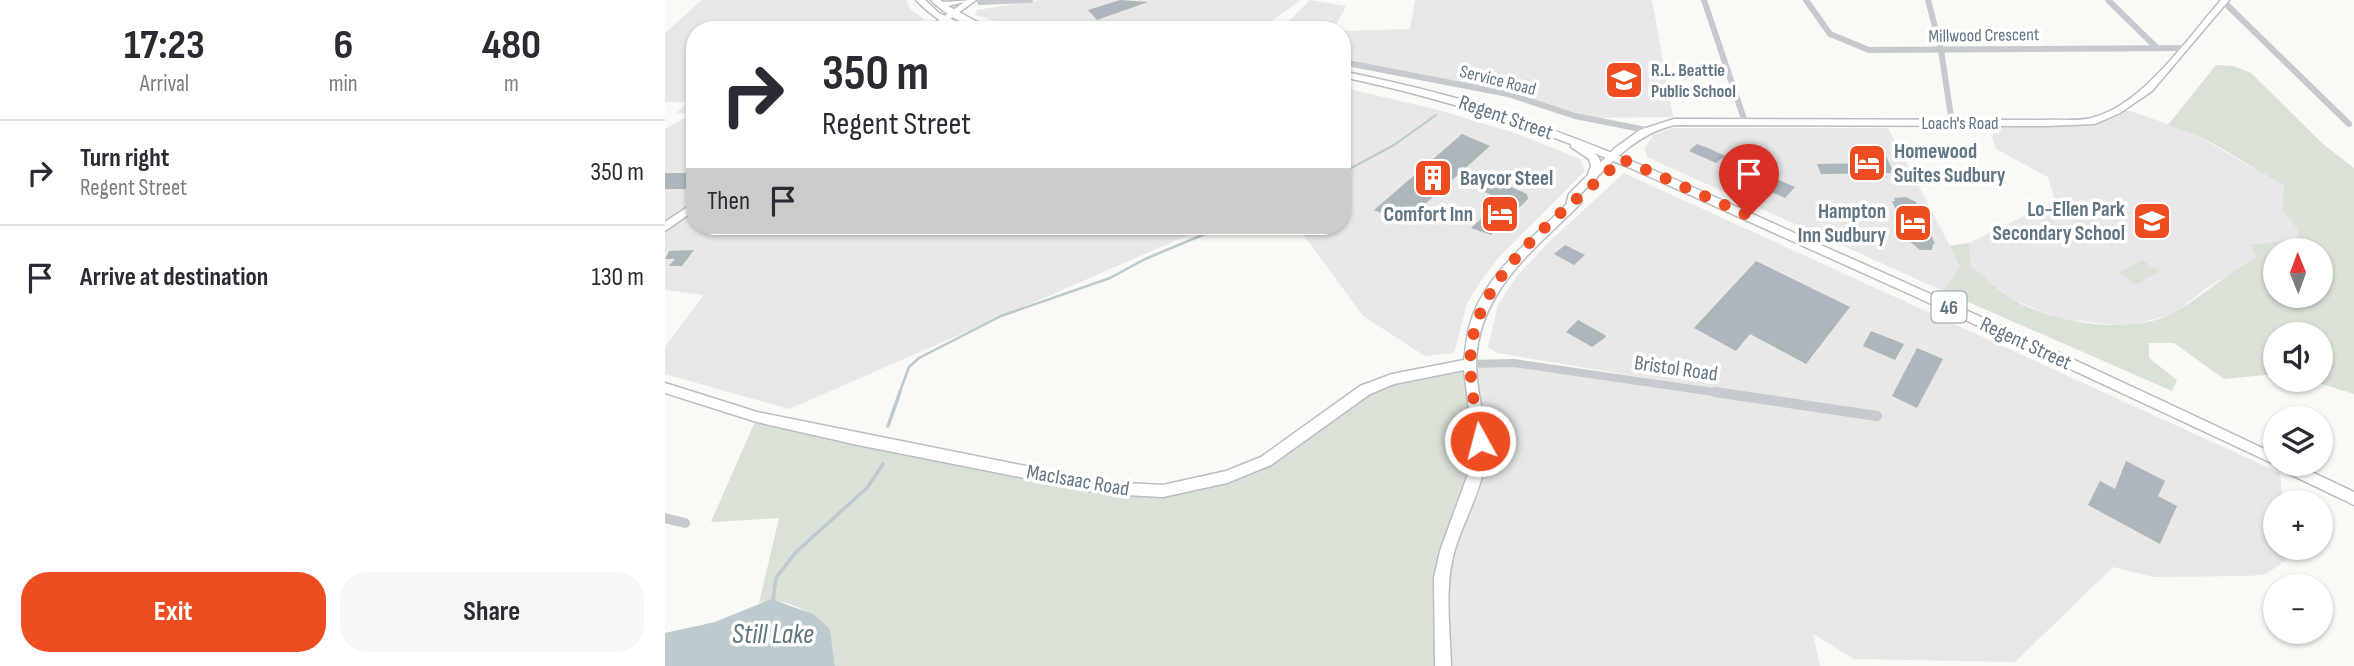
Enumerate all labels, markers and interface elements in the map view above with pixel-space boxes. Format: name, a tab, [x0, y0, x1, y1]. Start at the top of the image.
text: 17:23	[124, 20, 205, 71]
text: 6	[333, 20, 353, 71]
text: 480	[482, 20, 541, 71]
street label: Millwood Crescent	[1928, 24, 2040, 47]
text: 350 m	[822, 45, 929, 104]
icon: right	[707, 49, 798, 140]
school or university icon: R.L. Beattie Public School	[1603, 59, 1645, 101]
place label: R.L. Beattie Public School	[1651, 60, 1736, 102]
street label: Service Road	[1458, 61, 1538, 100]
text: Arrival	[140, 70, 189, 98]
text: min	[329, 70, 358, 98]
text: m	[504, 70, 519, 98]
street label: Regent Street	[1456, 90, 1556, 145]
text: Regent Street	[822, 105, 971, 144]
street label: Loach's Road	[1921, 113, 1999, 134]
place label: Homewood Suites Sudbury	[1894, 139, 2006, 188]
hotel icon: Homewood Suites Sudbury	[1846, 142, 1888, 184]
text: Turn right	[80, 143, 169, 174]
pin	[1719, 144, 1779, 216]
icon: right	[21, 154, 59, 192]
icon: arrive	[1730, 155, 1768, 193]
text: 350 m	[590, 157, 644, 188]
building icon: Baycor Steel	[1412, 157, 1454, 199]
place label: Baycor Steel	[1460, 166, 1553, 191]
text: Regent Street	[80, 174, 187, 202]
icon: arrive	[764, 182, 802, 220]
text: Then	[707, 186, 750, 217]
hotel icon: Comfort Inn	[1479, 193, 1521, 235]
place label: Lo-Ellen Park Secondary School	[1993, 197, 2125, 246]
place label: Hampton Inn Sudbury	[1798, 199, 1886, 248]
school or university icon: Lo-Ellen Park Secondary School	[2131, 200, 2173, 242]
place label: Comfort Inn	[1384, 202, 1473, 227]
hotel icon: Hampton Inn Sudbury	[1892, 202, 1934, 244]
north arrow	[2263, 238, 2333, 308]
map controls	[2263, 238, 2333, 644]
icon: arrive	[21, 259, 59, 297]
text: Arrive at destination	[80, 262, 268, 293]
text: 130 m	[592, 262, 644, 293]
road number: 46	[1931, 292, 1967, 322]
street label: Regent Street	[1976, 311, 2075, 375]
button: sound	[2263, 322, 2333, 392]
street label: Bristol Road	[1633, 350, 1719, 387]
position arrow	[1443, 404, 1517, 478]
button: layers	[2263, 406, 2333, 476]
street label: MacIsaac Road	[1025, 459, 1131, 502]
button: +	[2263, 490, 2333, 560]
button: Exit	[21, 572, 326, 652]
button: Share	[340, 572, 644, 652]
button: −	[2263, 574, 2333, 644]
water label: Still Lake	[732, 618, 814, 651]

